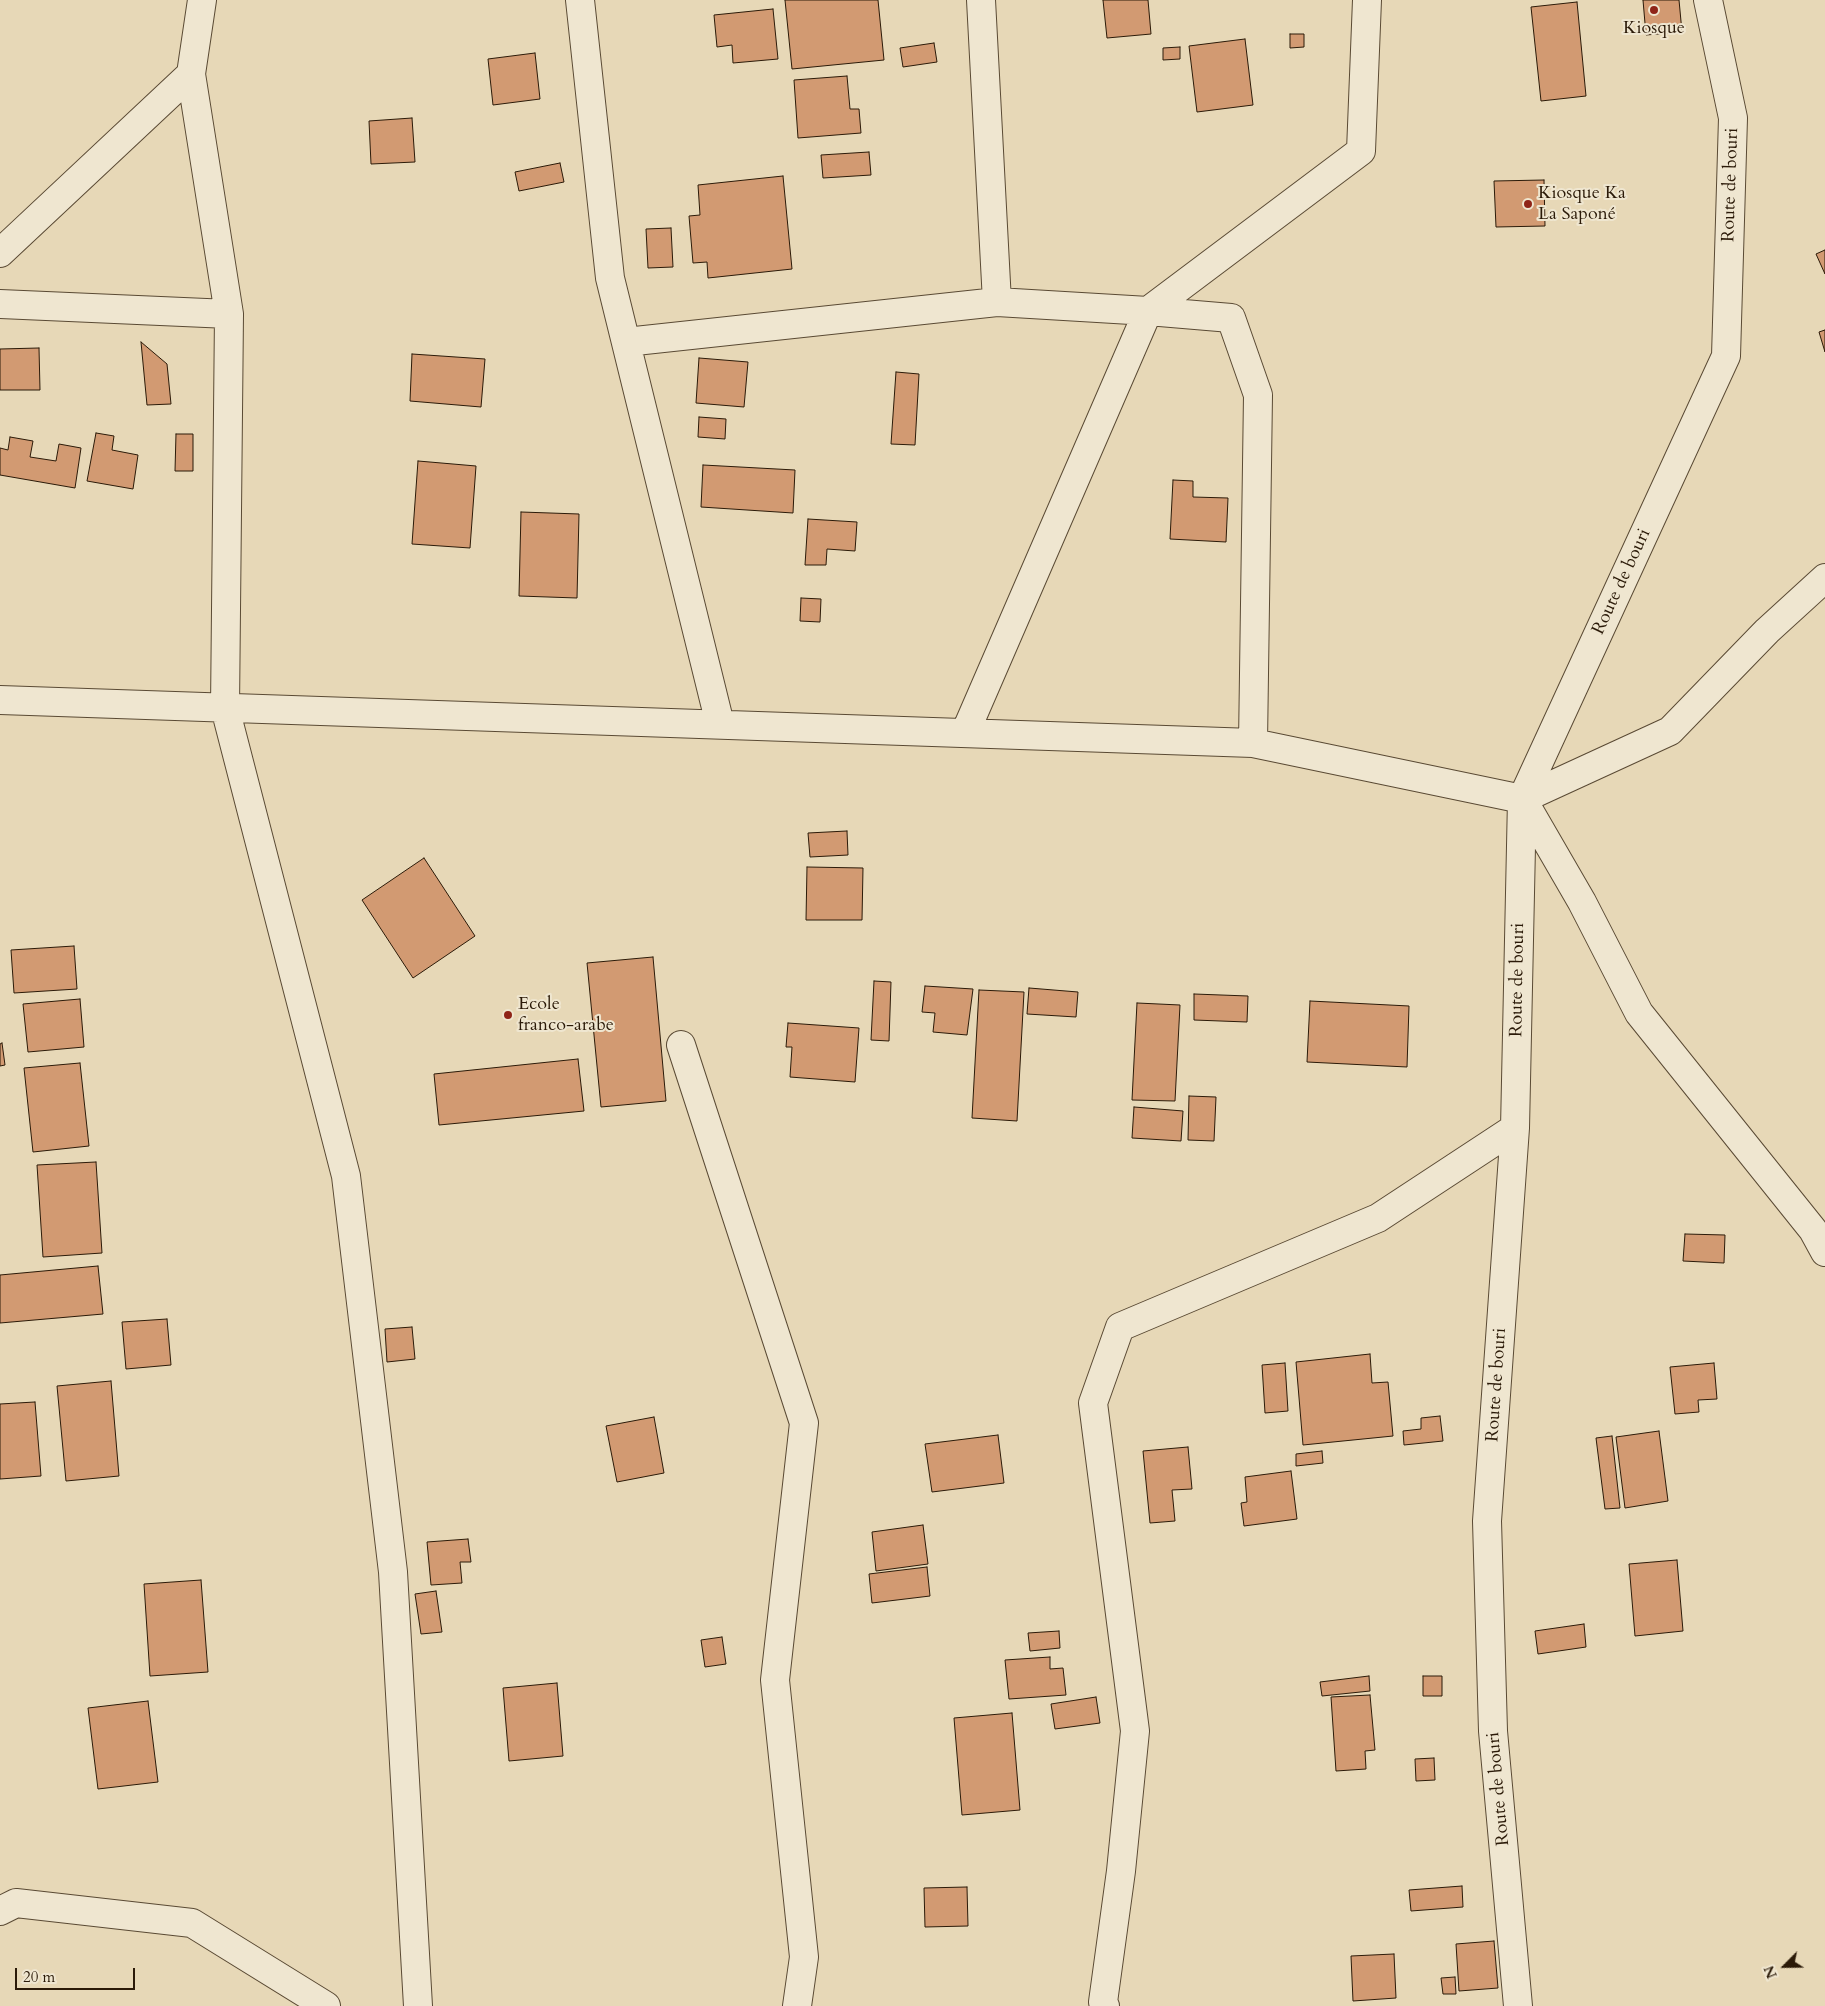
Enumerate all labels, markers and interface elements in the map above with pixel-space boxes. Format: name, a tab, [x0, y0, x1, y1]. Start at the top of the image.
marker: Kiosque	[1648, 4, 1660, 16]
place label: Kiosque	[1623, 18, 1685, 40]
street label: Route de bouri	[1718, 128, 1744, 242]
place label: Kiosque Ka La Saponé	[1538, 183, 1626, 225]
marker: Kiosque Ka La Saponé	[1522, 198, 1534, 210]
street label: Route de bouri	[1588, 526, 1656, 638]
street label: Route de bouri	[1506, 923, 1530, 1037]
place label: Ecole franco-arabe	[518, 994, 614, 1036]
marker: Ecole franco-arabe	[502, 1009, 514, 1021]
street label: Route de bouri	[1482, 1327, 1512, 1443]
street label: Route de bouri	[1483, 1731, 1515, 1847]
north arrow	[1760, 1941, 1810, 1991]
scale bar	[18, 1958, 138, 1990]
text: N	[1760, 1963, 1782, 1981]
text: 20 m	[23, 1967, 55, 1987]

